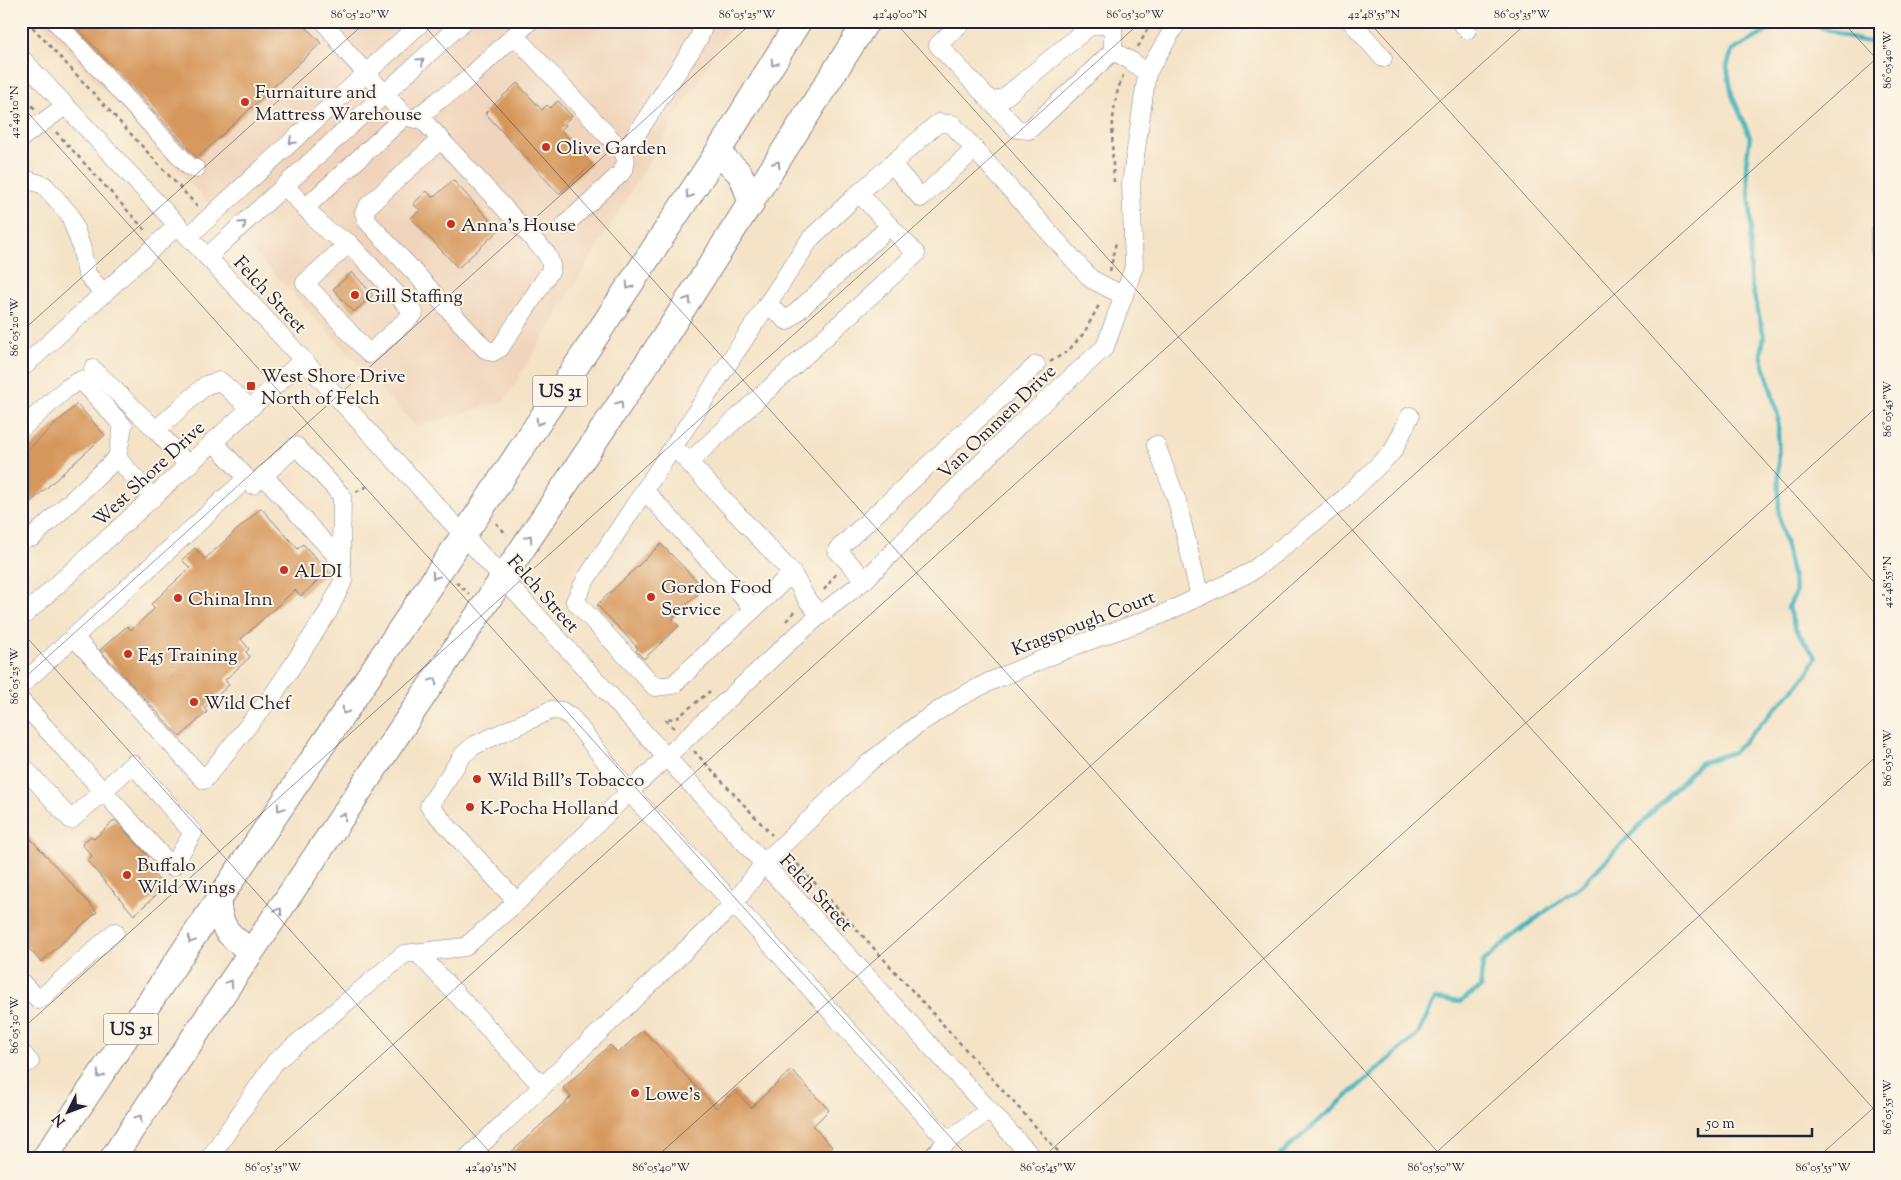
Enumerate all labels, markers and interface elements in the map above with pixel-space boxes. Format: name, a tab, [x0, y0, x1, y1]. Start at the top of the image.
text: 86°05'20"W	[331, 6, 390, 24]
text: 86°05'25"W	[719, 6, 776, 24]
text: 42°49'00"N	[873, 6, 928, 24]
text: 86°05'30"W	[1106, 6, 1165, 24]
text: 42°48'55"N	[1348, 6, 1400, 24]
text: 86°05'35"W	[1494, 6, 1551, 24]
text: 86°05'40"W	[1879, 30, 1897, 89]
one-way arrow	[770, 57, 780, 66]
one-way arrow	[415, 58, 424, 67]
place label: Furnaiture and Mattress Warehouse	[255, 80, 422, 129]
text: 42°49'10"N	[6, 85, 24, 139]
marker: Furnaiture and Mattress Warehouse	[239, 96, 251, 108]
one-way arrow	[288, 136, 297, 145]
place label: Olive Garden	[556, 136, 667, 163]
marker: Olive Garden	[540, 141, 552, 153]
one-way arrow	[770, 160, 780, 169]
one-way arrow	[686, 190, 695, 199]
place label: Anna’s House	[461, 213, 576, 240]
marker: Anna’s House	[445, 218, 457, 230]
one-way arrow	[238, 221, 247, 230]
street label: Felch Street	[226, 251, 312, 341]
one-way arrow	[626, 281, 635, 290]
place label: Gill Staffing	[365, 284, 463, 311]
marker: Gill Staffing	[349, 289, 361, 301]
text: 86°05'20"W	[6, 297, 24, 356]
one-way arrow	[682, 297, 692, 306]
street label: Van Ommen Drive	[932, 359, 1063, 487]
place label: West Shore Drive North of Felch	[261, 364, 406, 413]
road number: US 31	[532, 376, 588, 406]
marker: West Shore Drive North of Felch	[245, 380, 257, 392]
text: 86°05'45"W	[1879, 380, 1897, 437]
one-way arrow	[614, 400, 623, 409]
street label: West Shore Drive	[88, 416, 212, 534]
one-way arrow	[536, 416, 545, 426]
one-way arrow	[523, 535, 533, 544]
street label: Felch Street	[500, 550, 585, 640]
text: 42°48'55"N	[1879, 556, 1897, 608]
place label: ALDI	[294, 559, 342, 586]
marker: ALDI	[278, 564, 290, 576]
one-way arrow	[432, 570, 441, 579]
place label: Gordon Food Service	[661, 575, 772, 624]
street label: Kragspough Court	[1008, 584, 1160, 664]
place label: China Inn	[188, 587, 273, 614]
marker: Gordon Food Service	[645, 591, 657, 603]
marker: China Inn	[172, 592, 184, 604]
place label: F45 Training	[138, 643, 237, 670]
text: 86°05'25"W	[6, 647, 24, 704]
marker: F45 Training	[122, 648, 134, 660]
one-way arrow	[427, 678, 437, 687]
place label: Wild Chef	[204, 691, 292, 718]
marker: Wild Chef	[188, 696, 200, 708]
one-way arrow	[342, 705, 351, 714]
text: 86°05'50"W	[1879, 729, 1897, 787]
place label: Wild Bill's Tobacco	[487, 768, 644, 795]
marker: Wild Bill's Tobacco	[471, 773, 483, 785]
place label: K-Pocha Holland	[480, 796, 619, 823]
marker: K-Pocha Holland	[464, 801, 476, 813]
one-way arrow	[277, 802, 286, 812]
one-way arrow	[337, 812, 346, 822]
street label: Felch Street	[772, 849, 858, 939]
place label: Buffalo Wild Wings	[137, 853, 235, 902]
marker: Buffalo Wild Wings	[121, 869, 133, 881]
one-way arrow	[273, 907, 282, 917]
one-way arrow	[188, 934, 197, 944]
one-way arrow	[223, 980, 233, 989]
text: 86°05'30"W	[6, 995, 24, 1054]
road number: US 31	[104, 1014, 158, 1044]
one-way arrow	[97, 1069, 106, 1079]
text: 86°05'55"W	[1879, 1079, 1897, 1135]
place label: Lowe's	[645, 1082, 700, 1109]
marker: Lowe's	[629, 1087, 641, 1099]
north arrow	[42, 1088, 92, 1138]
scale bar	[1698, 1105, 1812, 1137]
text: N	[49, 1109, 71, 1130]
text: 50 m	[1705, 1114, 1735, 1135]
one-way arrow	[133, 1115, 142, 1124]
text: 86°05'35"W	[245, 1159, 302, 1177]
text: 42°49'15"N	[465, 1159, 517, 1177]
text: 86°05'40"W	[632, 1159, 691, 1177]
text: 86°05'45"W	[1020, 1159, 1077, 1177]
text: 86°05'50"W	[1407, 1159, 1465, 1177]
text: 86°05'55"W	[1795, 1159, 1851, 1177]

